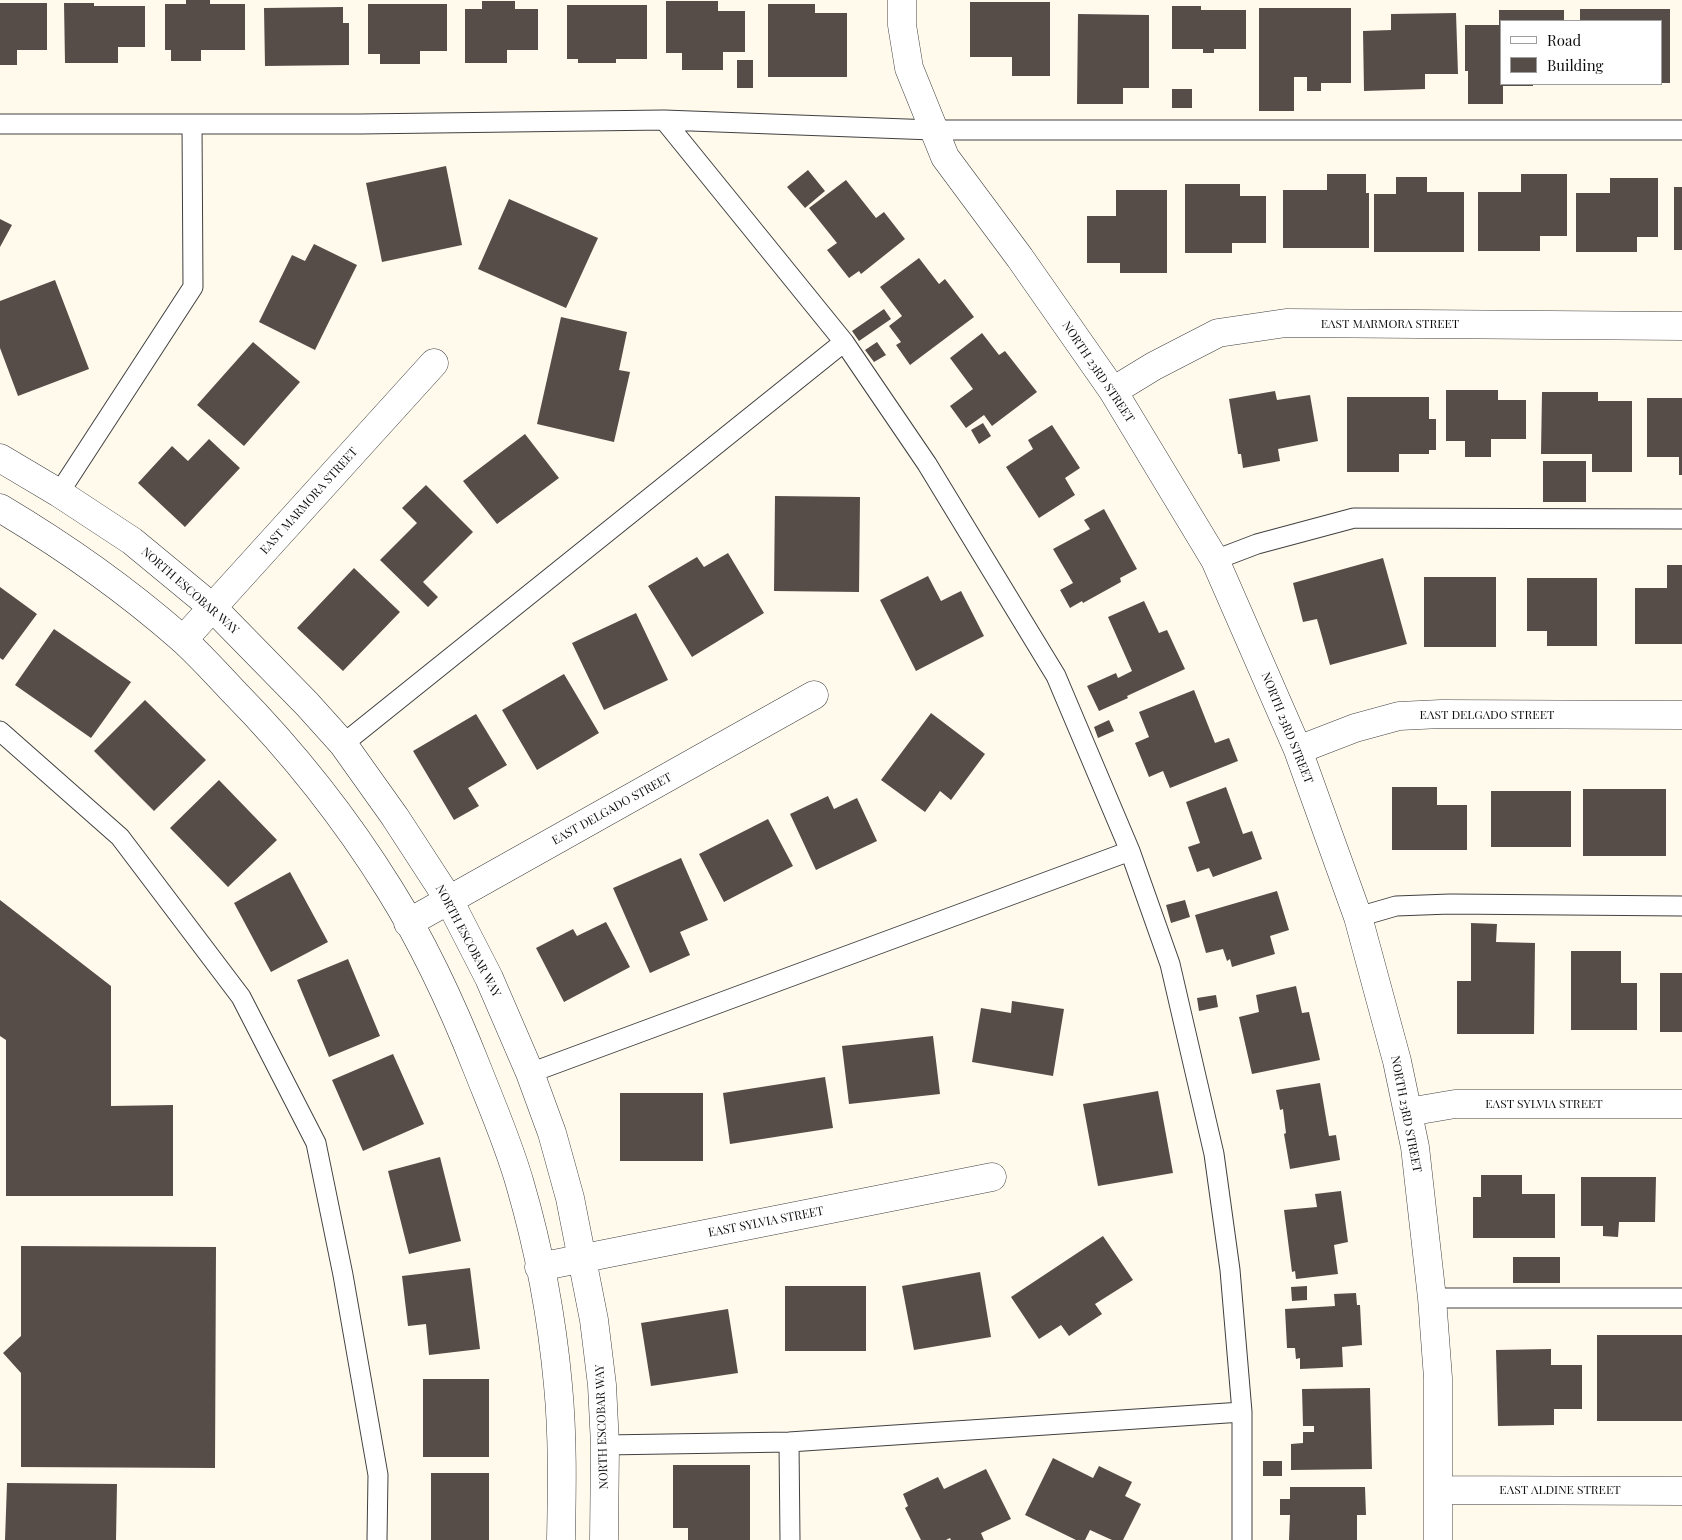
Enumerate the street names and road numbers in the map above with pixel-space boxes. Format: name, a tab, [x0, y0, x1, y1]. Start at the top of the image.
street label: EAST MARMORA STREET	[1321, 317, 1459, 331]
street label: NORTH 23RD STREET	[1059, 319, 1137, 425]
street label: EAST MARMORA STREET	[257, 445, 361, 557]
street label: NORTH ESCOBAR WAY	[138, 545, 242, 637]
street label: NORTH 23RD STREET	[1258, 670, 1316, 786]
street label: EAST DELGADO STREET	[1420, 708, 1554, 722]
street label: EAST DELGADO STREET	[550, 770, 674, 848]
street label: NORTH ESCOBAR WAY	[432, 882, 504, 1000]
street label: NORTH 23RD STREET	[1388, 1054, 1424, 1174]
street label: EAST SYLVIA STREET	[1485, 1097, 1603, 1111]
street label: EAST SYLVIA STREET	[707, 1204, 825, 1240]
street label: NORTH ESCOBAR WAY	[593, 1364, 611, 1490]
street label: EAST ALDINE STREET	[1499, 1483, 1621, 1497]

